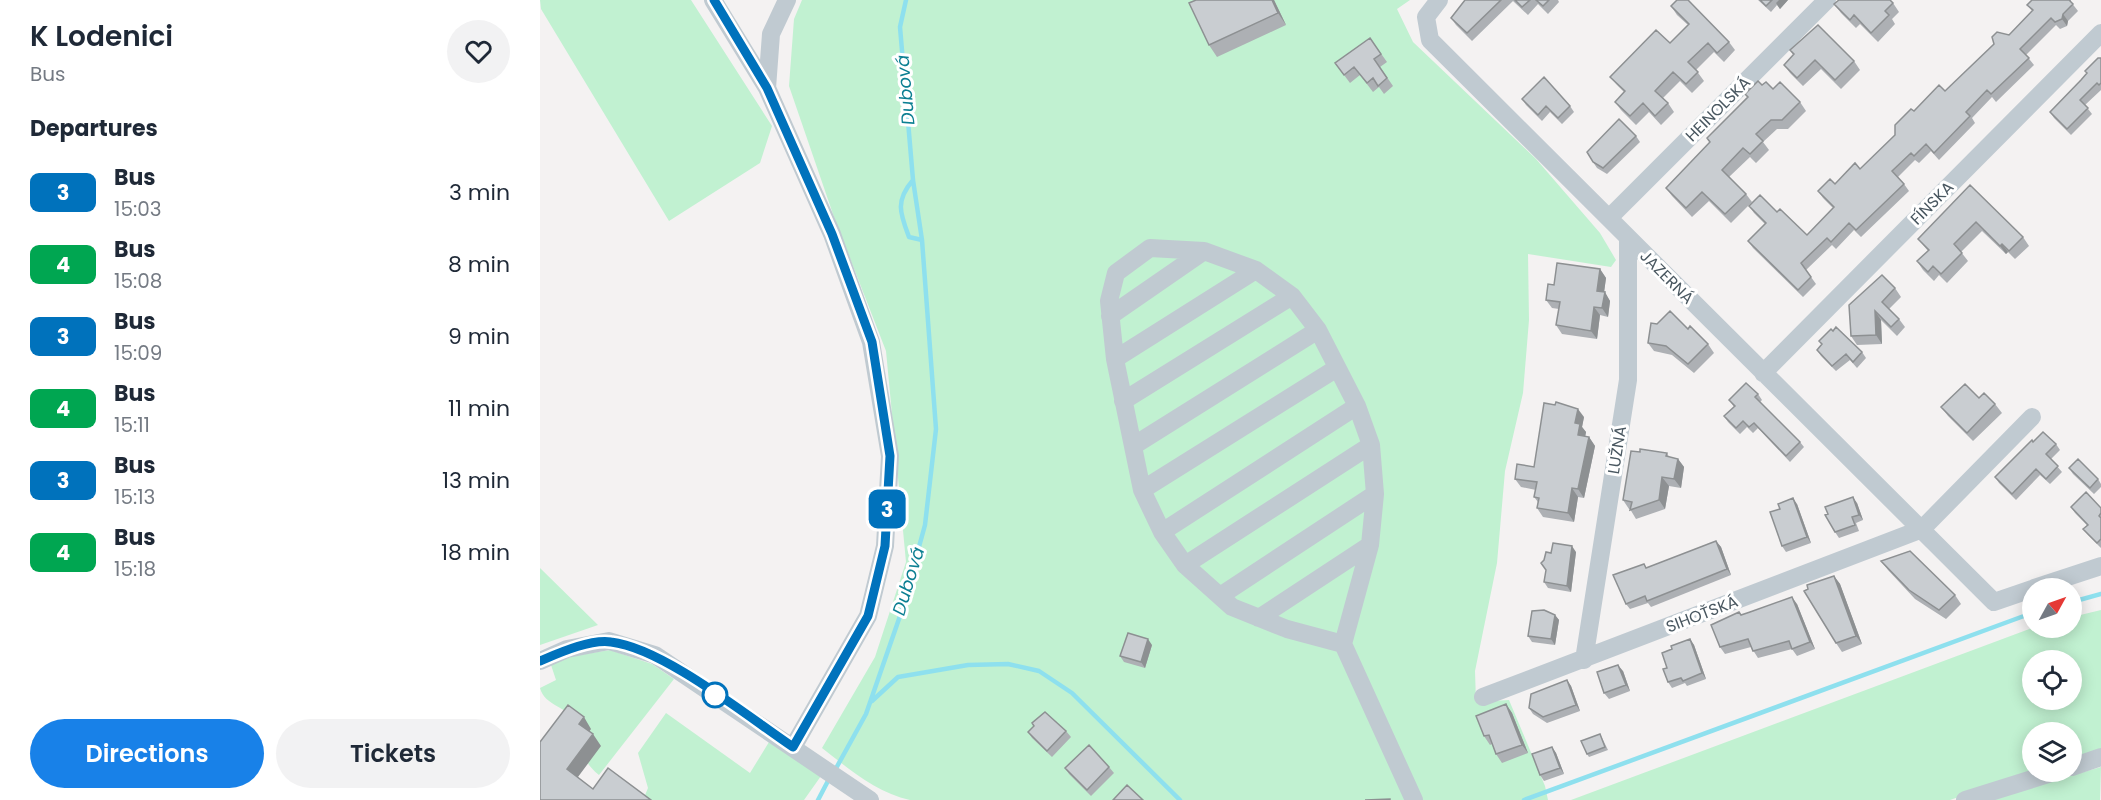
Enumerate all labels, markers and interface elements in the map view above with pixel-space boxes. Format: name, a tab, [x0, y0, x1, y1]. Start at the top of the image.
text: K Lodenici	[30, 17, 173, 56]
button: heart	[447, 20, 510, 83]
water label: Dubová	[889, 54, 921, 126]
text: Bus	[30, 60, 66, 88]
street label: HEINOLSKÁ	[1680, 71, 1756, 147]
text: Departures	[30, 113, 158, 144]
text: Bus	[114, 162, 156, 193]
street label: FÍNSKA	[1905, 176, 1959, 230]
text: 3 min	[449, 177, 510, 208]
text: 3	[57, 178, 69, 207]
text: 15:03	[114, 195, 162, 223]
text: Bus	[114, 234, 156, 265]
street label: JAZERNÁ	[1635, 245, 1699, 309]
text: 8 min	[448, 249, 510, 280]
text: 4	[56, 250, 70, 279]
text: 15:08	[114, 267, 162, 295]
text: Bus	[114, 306, 156, 337]
text: 9 min	[448, 321, 510, 352]
text: 3	[57, 322, 69, 351]
text: 15:09	[114, 339, 162, 367]
text: Bus	[114, 378, 156, 409]
text: 11 min	[448, 393, 510, 424]
text: 4	[56, 394, 70, 423]
text: 15:11	[114, 411, 150, 439]
street label: LUŽNÁ	[1602, 424, 1632, 476]
text: Bus	[114, 450, 156, 481]
text: 13 min	[442, 465, 510, 496]
text: 3	[57, 466, 69, 495]
text: 15:13	[114, 483, 155, 511]
line badge: 3	[868, 490, 906, 528]
text: 3	[881, 495, 893, 524]
text: Bus	[114, 522, 156, 553]
text: 18 min	[441, 537, 510, 568]
text: 4	[56, 538, 70, 567]
water label: Dubová	[886, 544, 930, 618]
text: 15:18	[114, 555, 156, 583]
north arrow	[2022, 578, 2082, 638]
map controls	[2022, 578, 2082, 782]
street label: SIHOŤSKÁ	[1663, 590, 1742, 638]
button: locate	[2022, 650, 2082, 710]
unlabelled marker	[702, 682, 728, 708]
button: Directions	[30, 719, 264, 788]
button: Tickets	[276, 719, 510, 788]
button: layers	[2022, 722, 2082, 782]

